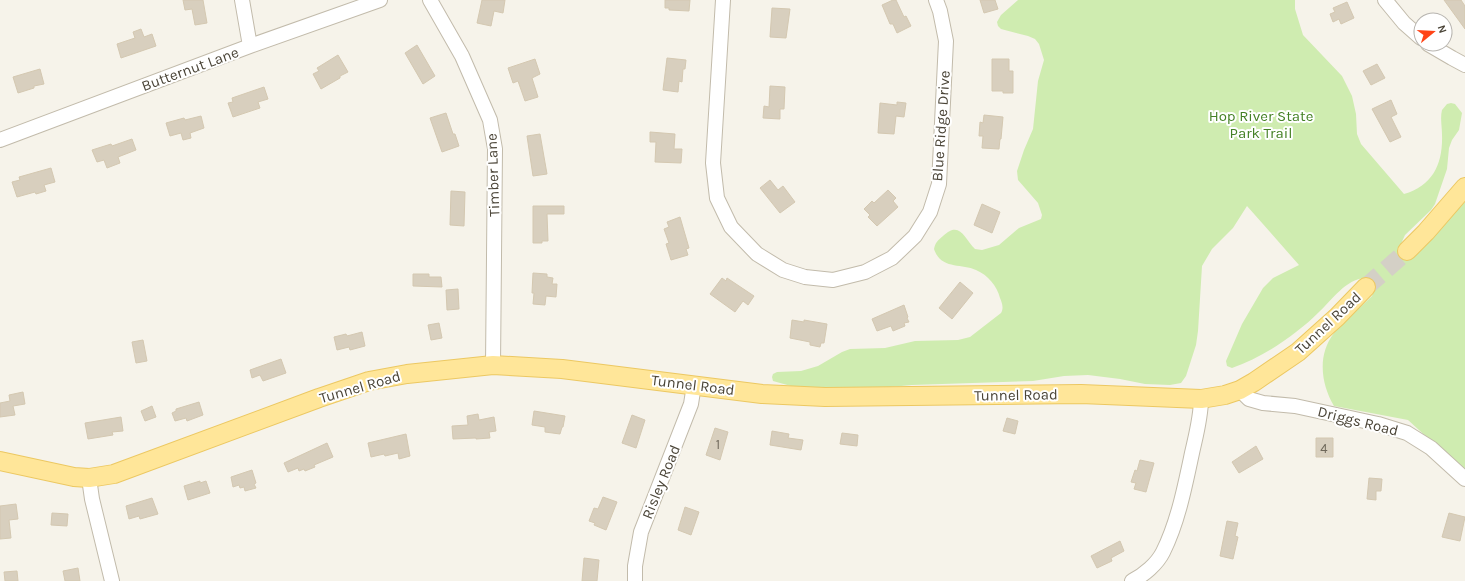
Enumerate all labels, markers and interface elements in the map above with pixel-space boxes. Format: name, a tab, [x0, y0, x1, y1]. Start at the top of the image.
north arrow	[1413, 12, 1453, 52]
text: N	[1435, 23, 1449, 35]
street label: Butternut Lane	[139, 43, 241, 95]
street label: Blue Ridge Drive	[928, 70, 954, 182]
park label: Hop River State Park Trail	[1209, 107, 1313, 142]
street label: Timber Lane	[483, 133, 503, 217]
street label: Tunnel Road	[1291, 288, 1365, 358]
street label: Tunnel Road	[317, 367, 403, 407]
street label: Tunnel Road	[650, 371, 736, 399]
street label: Tunnel Road	[974, 385, 1058, 405]
street label: Driggs Road	[1316, 402, 1400, 440]
house number: 1	[716, 437, 720, 452]
house number: 4	[1320, 441, 1328, 456]
street label: Risley Road	[638, 442, 684, 522]

